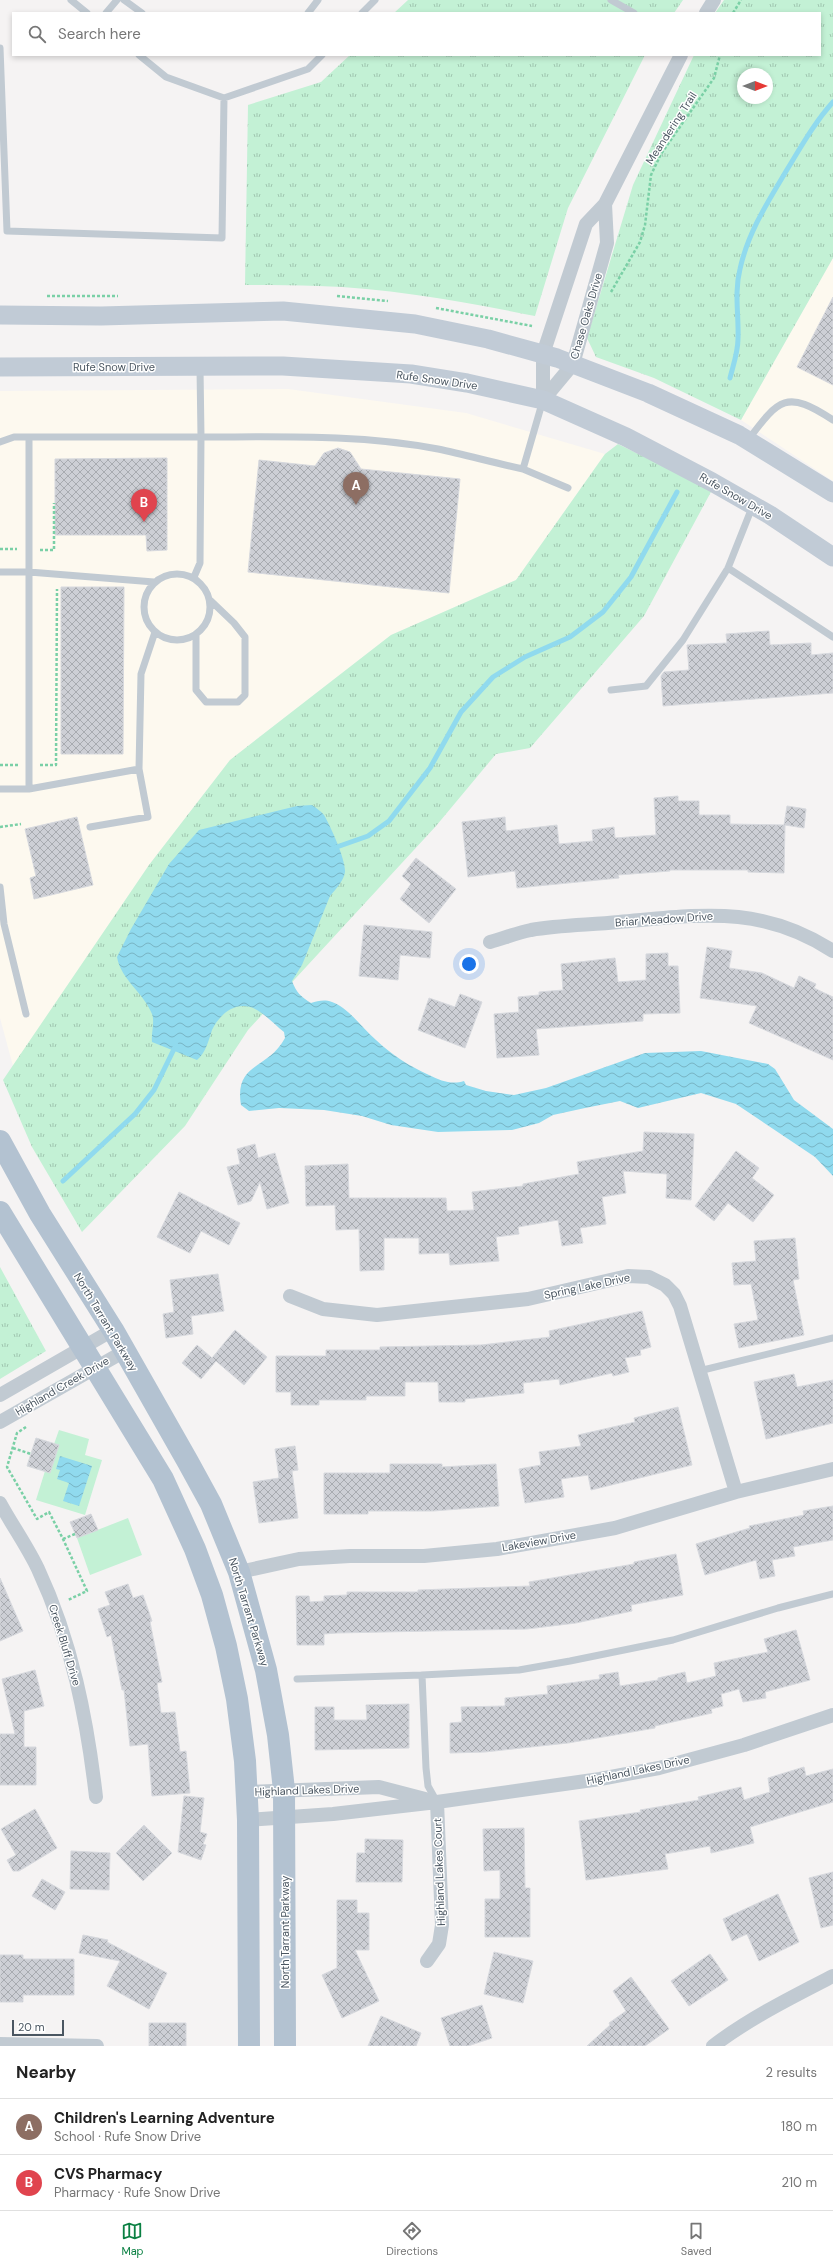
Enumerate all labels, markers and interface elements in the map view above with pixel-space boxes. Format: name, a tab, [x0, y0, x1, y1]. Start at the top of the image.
search box	[12, 12, 821, 56]
icon: search	[26, 23, 48, 45]
text: Search here	[58, 24, 141, 44]
north arrow	[737, 68, 773, 104]
street label: Meandering Trail	[642, 89, 700, 167]
street label: Chase Oaks Drive	[567, 271, 605, 361]
street label: Rufe Snow Drive	[73, 360, 155, 374]
street label: Rufe Snow Drive	[395, 367, 479, 393]
street label: Rufe Snow Drive	[697, 469, 775, 523]
pin: A	[343, 472, 369, 505]
pin: B	[131, 489, 157, 522]
street label: Briar Meadow Drive	[614, 909, 714, 929]
your location	[459, 954, 479, 974]
street label: North Tarrant Parkway	[71, 1270, 141, 1374]
street label: Spring Lake Drive	[543, 1270, 631, 1302]
street label: Highland Creek Drive	[13, 1353, 111, 1419]
street label: Lakeview Drive	[501, 1528, 577, 1554]
street label: North Tarrant Parkway	[226, 1556, 272, 1668]
street label: Creek Bluff Drive	[46, 1603, 84, 1687]
street label: Highland Lakes Drive	[585, 1752, 691, 1788]
street label: Highland Lakes Drive	[254, 1781, 360, 1799]
street label: Highland Lakes Court	[430, 1818, 448, 1926]
street label: North Tarrant Parkway	[278, 1876, 292, 1988]
scale bar	[12, 2018, 64, 2037]
text: 20 m	[18, 2020, 44, 2034]
text: Nearby	[16, 2061, 76, 2083]
text: 2 results	[766, 2064, 817, 2081]
text: Children's Learning Adventure	[54, 2108, 275, 2128]
text: A	[24, 2118, 34, 2135]
text: 180 m	[781, 2118, 817, 2135]
text: School · Rufe Snow Drive	[54, 2128, 201, 2145]
text: CVS Pharmacy	[54, 2164, 162, 2184]
text: B	[25, 2174, 33, 2191]
text: 210 m	[782, 2174, 817, 2191]
text: Pharmacy · Rufe Snow Drive	[54, 2184, 221, 2201]
tab: Map	[121, 2220, 144, 2258]
tab: Directions	[386, 2220, 438, 2258]
tab: Saved	[681, 2220, 712, 2258]

